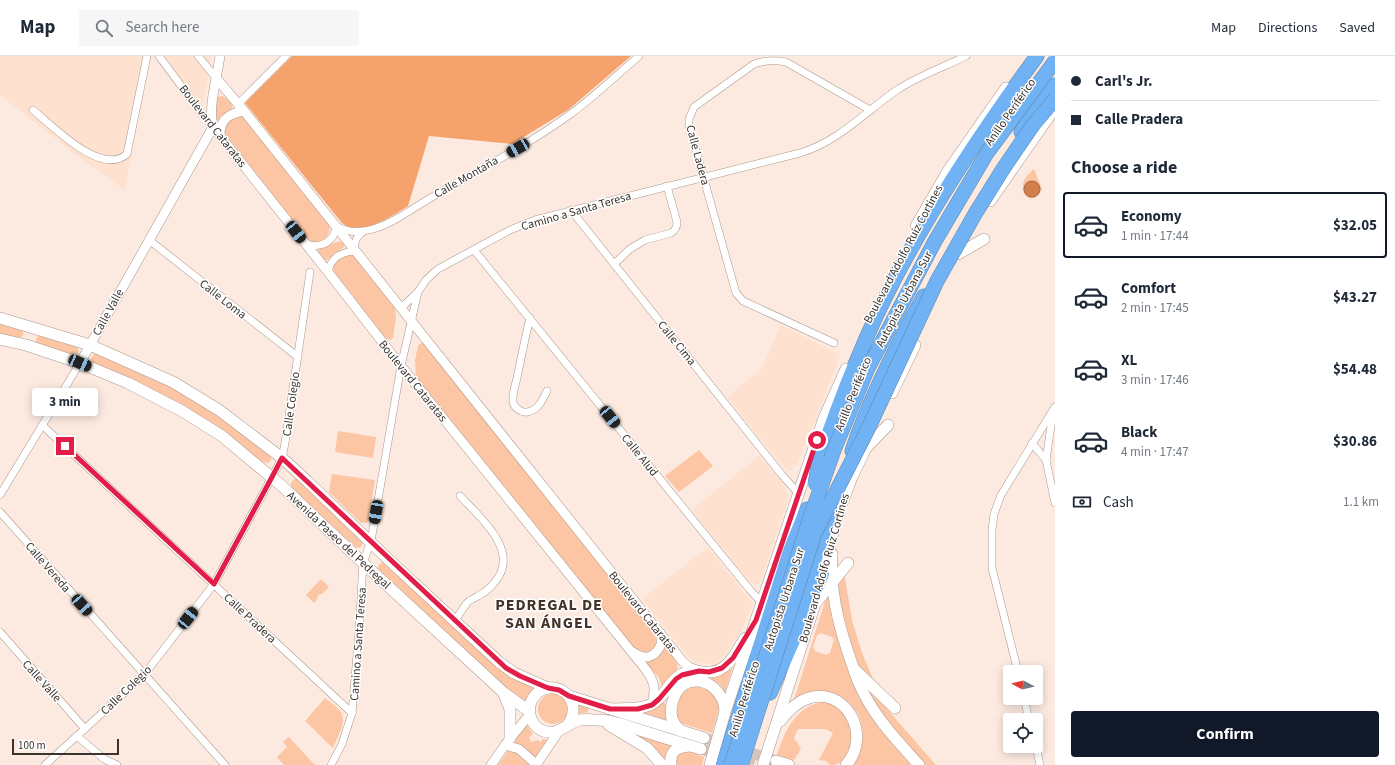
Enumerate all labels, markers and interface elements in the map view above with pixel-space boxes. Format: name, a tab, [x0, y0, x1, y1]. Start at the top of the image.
search box	[79, 10, 359, 46]
text: Map	[20, 14, 55, 41]
icon: search	[93, 17, 115, 39]
text: Search here	[125, 17, 199, 38]
text: Map	[1211, 18, 1236, 38]
text: Directions	[1258, 18, 1317, 38]
text: Saved	[1339, 18, 1375, 38]
text: Carl's Jr.	[1095, 71, 1153, 92]
street label: Anillo Periférico	[981, 75, 1040, 149]
street label: Boulevard Cataratas	[175, 81, 250, 171]
text: Calle Pradera	[1095, 109, 1183, 130]
street label: Calle Ladera	[681, 123, 714, 187]
car	[505, 137, 531, 159]
street label: Calle Montaña	[431, 152, 502, 203]
text: Choose a ride	[1071, 155, 1177, 180]
street label: Boulevard Adolfo Ruiz Cortines	[860, 182, 947, 326]
street label: Camino a Santa Teresa	[519, 188, 633, 235]
text: Economy	[1121, 206, 1182, 227]
icon: car	[1073, 207, 1109, 243]
text: $32.05	[1333, 215, 1377, 236]
car	[284, 219, 308, 245]
text: 1 min · 17:44	[1121, 227, 1189, 245]
street label: Autopista Urbana Sur	[872, 247, 937, 350]
street label: Calle Loma	[196, 276, 250, 323]
text: Comfort	[1121, 278, 1176, 299]
icon: car	[1073, 279, 1109, 315]
street label: Calle Valle	[89, 286, 128, 339]
text: $43.27	[1333, 287, 1377, 308]
text: 2 min · 17:45	[1121, 299, 1189, 317]
street label: Calle Cima	[653, 317, 700, 369]
street label: Boulevard Cataratas	[374, 337, 451, 426]
text: XL	[1121, 350, 1137, 371]
icon: car	[1073, 351, 1109, 387]
car	[67, 353, 93, 373]
street label: Anillo Periférico	[831, 354, 876, 434]
text: $54.48	[1333, 359, 1377, 380]
street label: Calle Colegio	[279, 371, 304, 437]
text: 3 min · 17:46	[1121, 371, 1189, 389]
callout: 3 min	[32, 388, 98, 416]
text: 3 min	[49, 393, 81, 411]
car	[598, 404, 622, 430]
text: Black	[1121, 422, 1158, 443]
icon: car	[1073, 423, 1109, 459]
street label: Calle Alud	[617, 430, 662, 480]
route start	[808, 431, 826, 449]
text: $30.86	[1333, 431, 1377, 452]
route end	[56, 437, 74, 455]
text: 4 min · 17:47	[1121, 443, 1189, 461]
street label: Avenida Paseo del Pedregal	[283, 487, 394, 593]
street label: Boulevard Adolfo Ruiz Cortines	[795, 491, 854, 645]
icon: cash	[1071, 491, 1093, 513]
text: Cash	[1103, 492, 1134, 513]
text: 1.1 km	[1343, 493, 1379, 511]
car	[368, 499, 384, 525]
street label: Calle Vereda	[21, 538, 74, 596]
street label: Autopista Urbana Sur	[760, 545, 809, 652]
street label: Boulevard Cataratas	[604, 568, 681, 657]
street label: Camino a Santa Teresa	[346, 587, 371, 701]
street label: Calle Pradera	[219, 589, 280, 647]
car	[70, 592, 94, 618]
district label: PEDREGAL DE SAN ÁNGEL	[495, 594, 603, 634]
car	[176, 605, 200, 631]
street label: Calle Valle	[18, 657, 65, 706]
street label: Anillo Periférico	[725, 659, 764, 739]
street label: Calle Colegio	[97, 662, 156, 719]
north arrow	[1003, 665, 1043, 705]
map controls	[1003, 665, 1043, 753]
button: Confirm	[1071, 711, 1379, 757]
button: locate	[1003, 713, 1043, 753]
scale bar	[12, 737, 119, 756]
text: 100 m	[18, 738, 46, 753]

